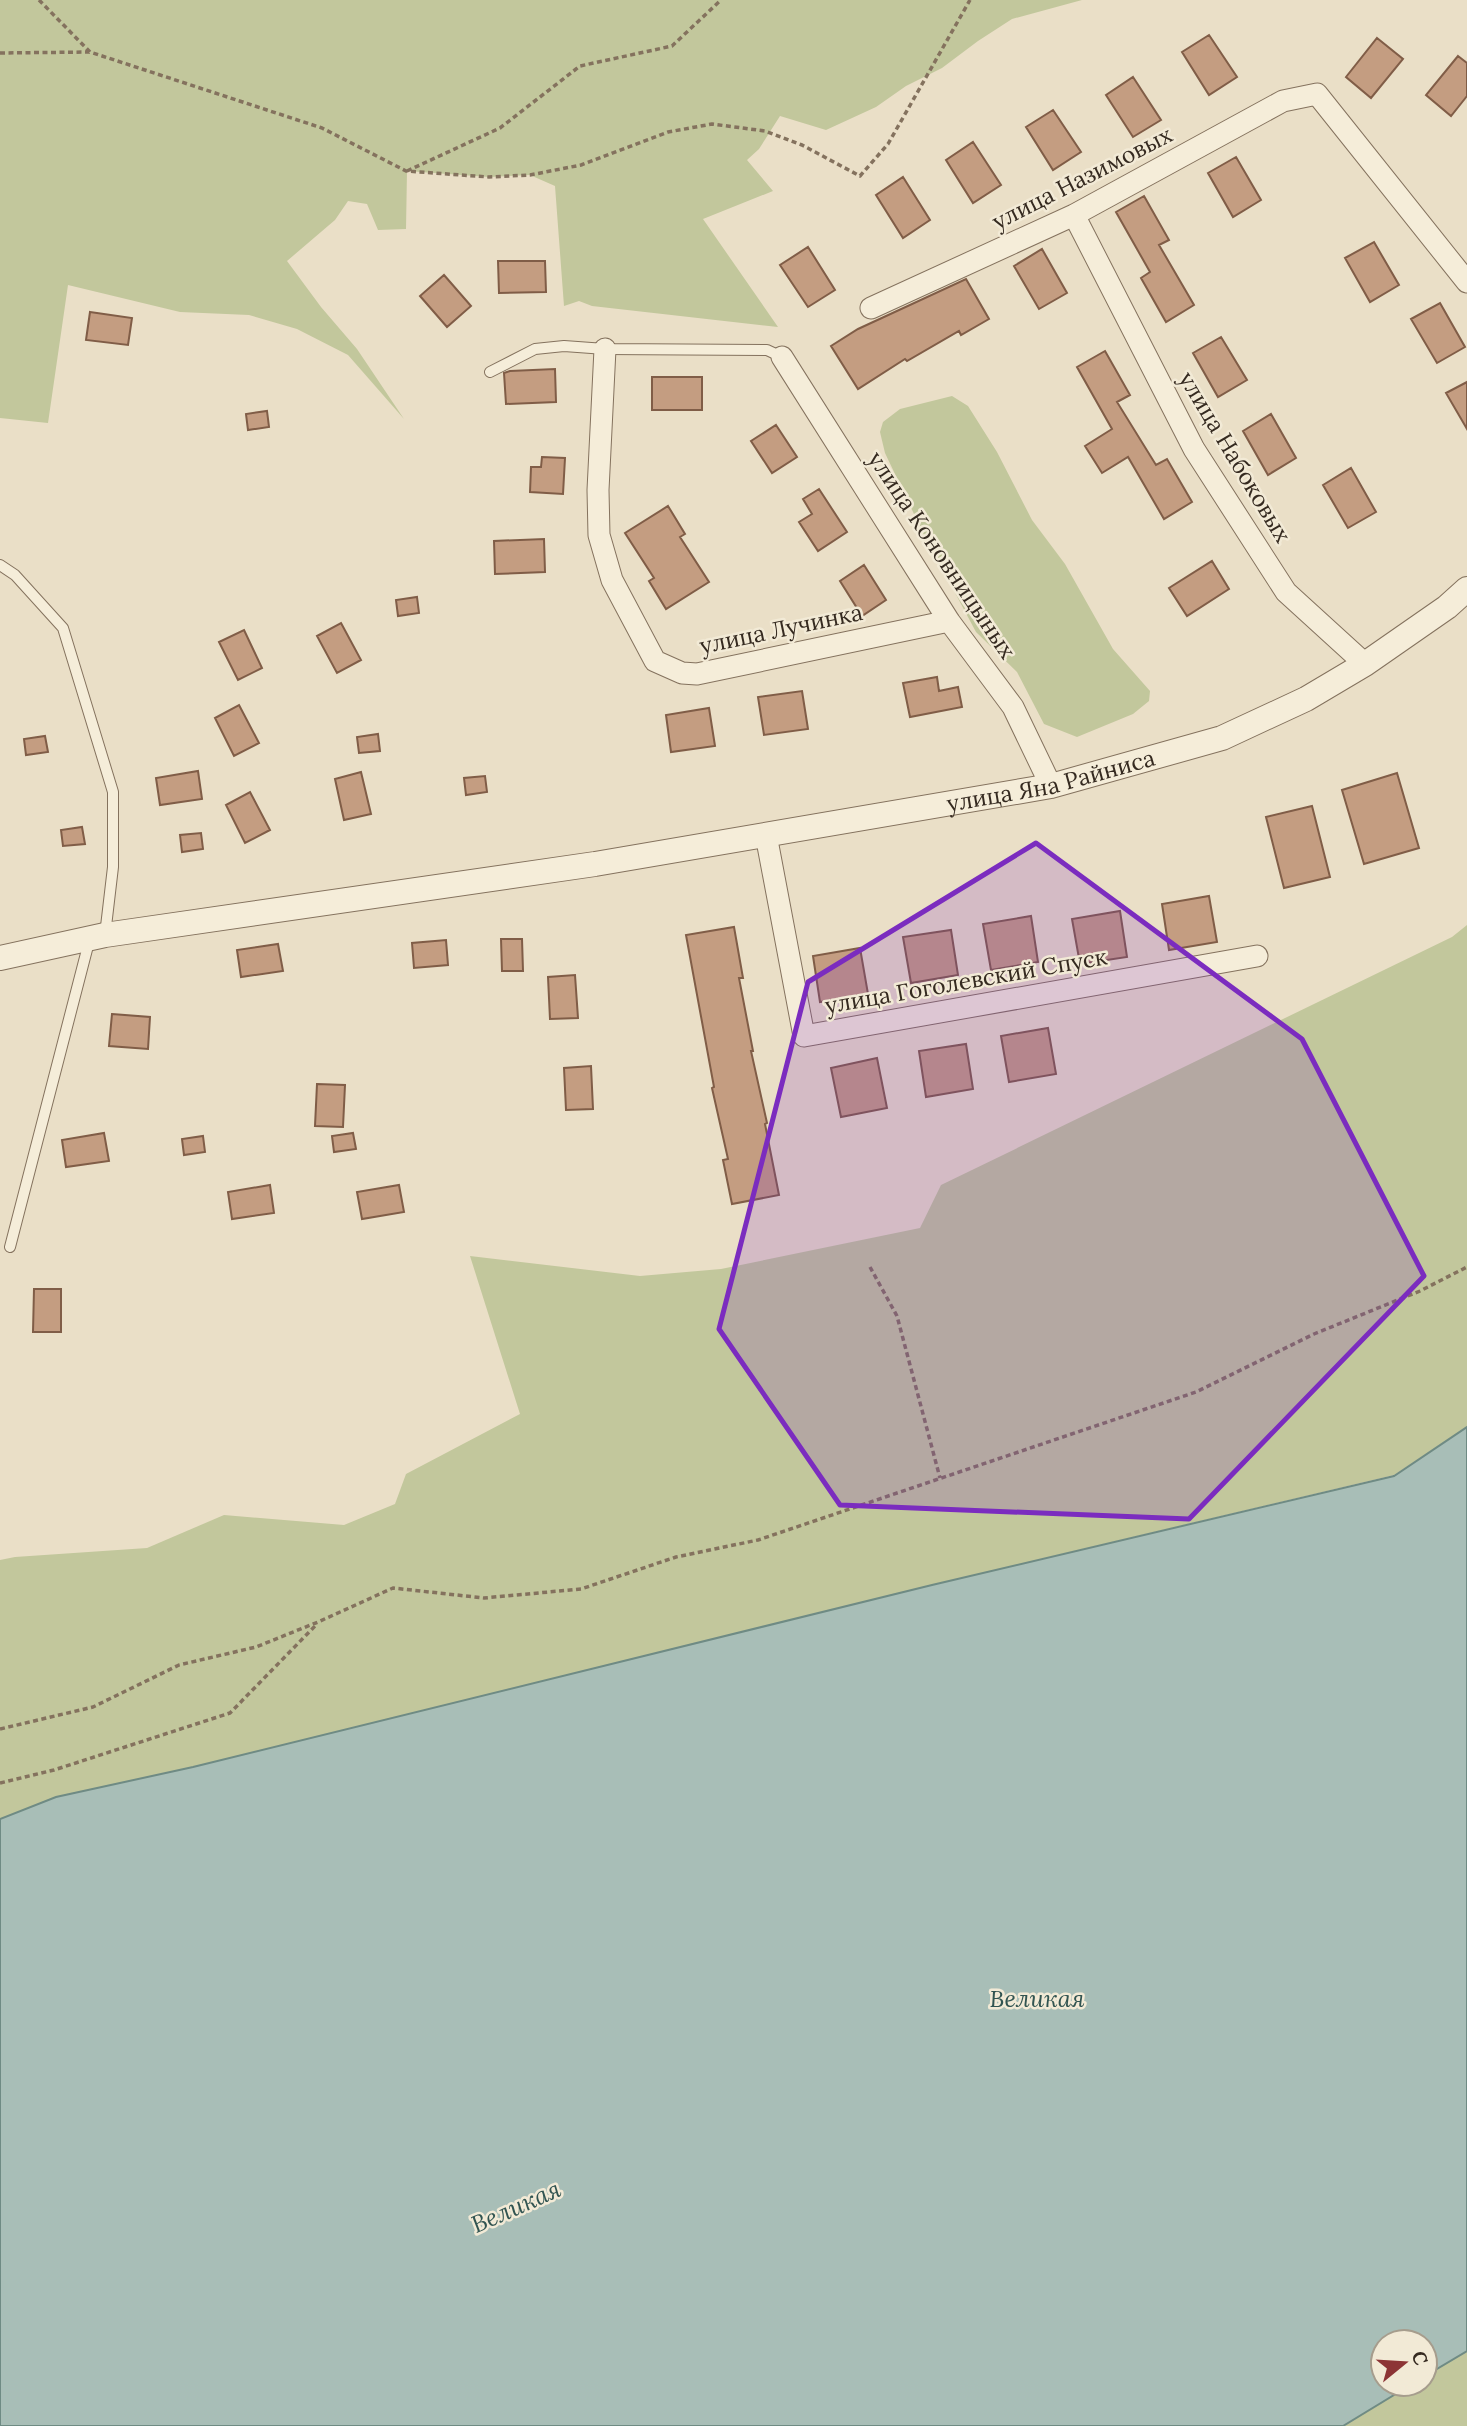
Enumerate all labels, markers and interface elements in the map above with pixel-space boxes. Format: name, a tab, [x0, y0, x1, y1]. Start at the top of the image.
street label: улица Назимовых	[987, 120, 1177, 236]
street label: улица Набоковых	[1173, 366, 1298, 548]
street label: улица Коновницыных	[862, 445, 1023, 664]
street label: улица Лучинка	[697, 597, 865, 660]
street label: улица Яна Райниса	[944, 743, 1158, 818]
street label: улица Гоголевский Спуск	[823, 941, 1110, 1020]
water label: Великая	[990, 1983, 1085, 2014]
water label: Великая	[466, 2173, 566, 2240]
north arrow	[1369, 2328, 1439, 2398]
text: С	[1407, 2348, 1434, 2368]

